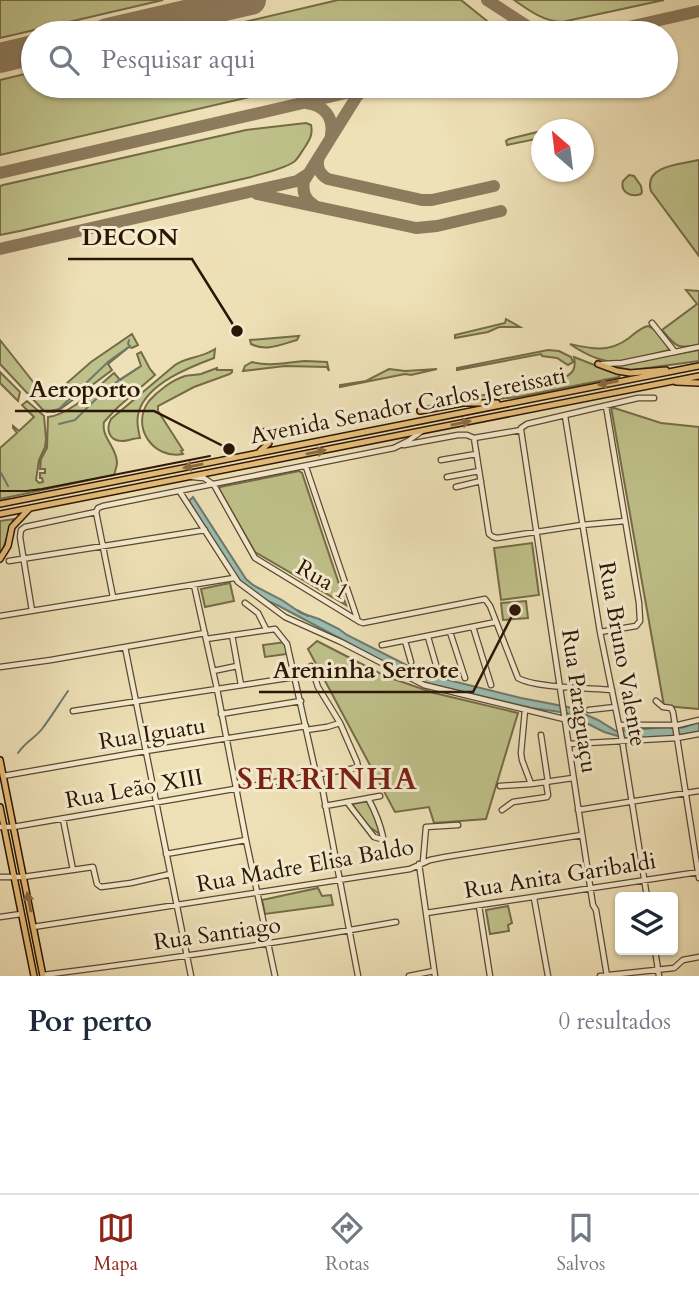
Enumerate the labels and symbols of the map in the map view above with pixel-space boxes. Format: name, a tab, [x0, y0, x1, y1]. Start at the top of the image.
north arrow	[531, 119, 594, 182]
callout: DECON	[68, 214, 192, 259]
text: DECON	[82, 221, 179, 254]
street label: Avenida Senador Carlos Jereissati	[247, 360, 569, 451]
callout: Aeroporto	[15, 366, 154, 411]
text: Aeroporto	[29, 373, 141, 406]
one-way arrow	[597, 378, 619, 389]
one-way arrow	[450, 418, 472, 429]
one-way arrow	[305, 446, 327, 457]
one-way arrow	[182, 461, 204, 472]
street label: Rua 1	[291, 552, 355, 607]
street label: Rua Bruno Valente	[591, 559, 654, 749]
street label: Rua Paraguaçu	[554, 627, 605, 775]
callout: Areninha Serrote	[259, 647, 473, 692]
text: Areninha Serrote	[273, 654, 459, 687]
street label: Rua Iguatu	[96, 710, 208, 757]
district label: SERRINHA	[237, 759, 419, 800]
street label: Rua Leão XIII	[63, 761, 205, 816]
street label: Rua Madre Elisa Baldo	[194, 831, 416, 900]
street label: Rua Anita Garibaldi	[462, 845, 658, 906]
one-way arrow	[23, 891, 34, 913]
street label: Rua Santiago	[151, 909, 283, 958]

